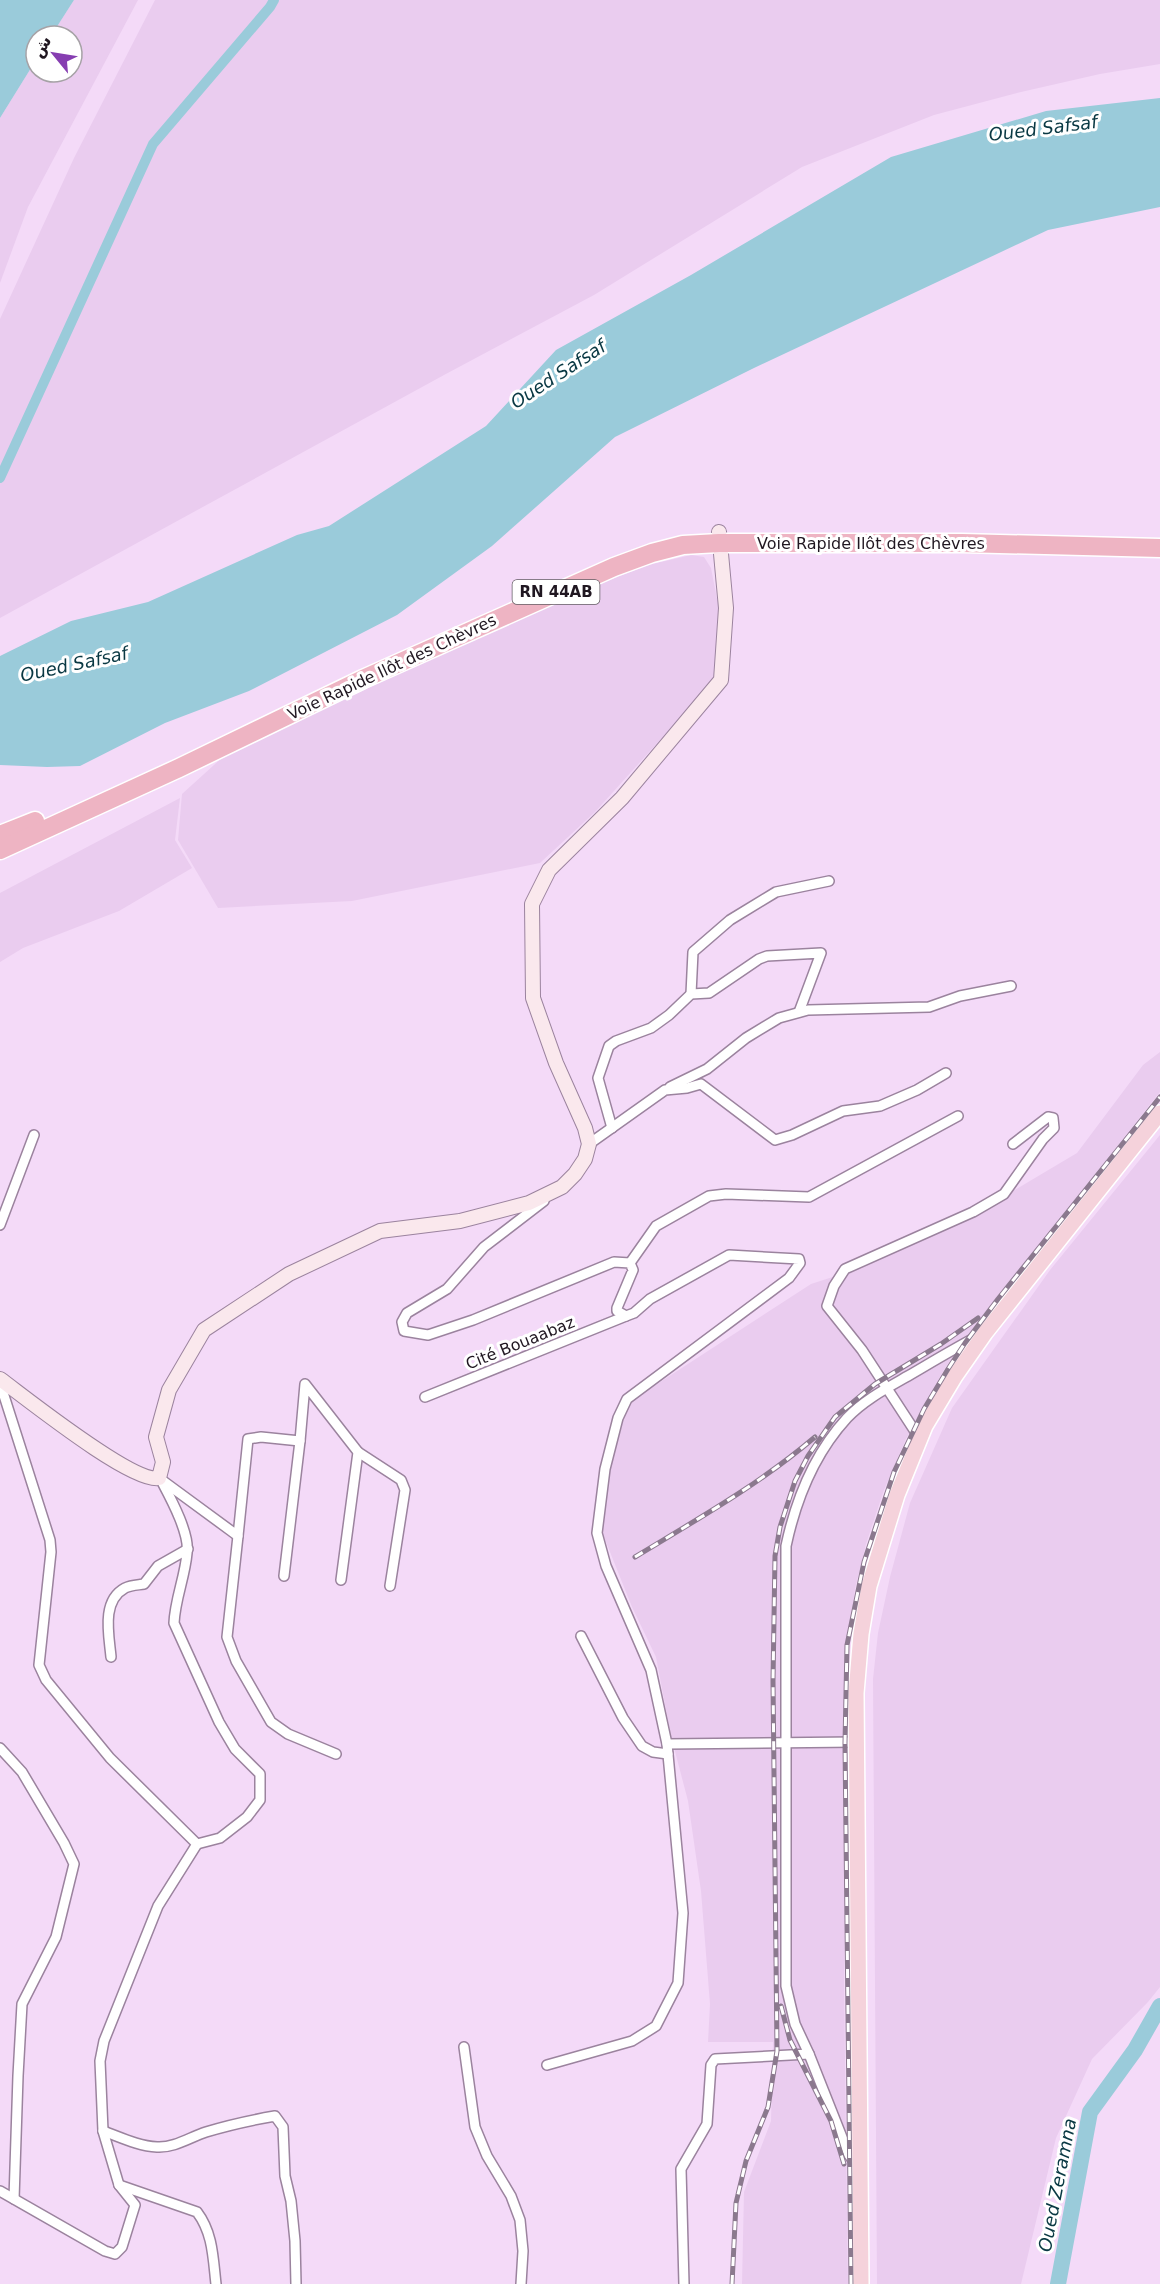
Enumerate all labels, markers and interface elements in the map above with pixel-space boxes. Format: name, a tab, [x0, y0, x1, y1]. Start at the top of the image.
north arrow	[24, 24, 84, 84]
text: ش	[28, 32, 55, 61]
water label: Oued Safsaf	[987, 111, 1101, 145]
water label: Oued Safsaf	[506, 334, 612, 413]
street label: Voie Rapide Ilôt des Chèvres	[757, 534, 985, 553]
road number: RN 44AB	[512, 580, 600, 604]
street label: Voie Rapide Ilôt des Chèvres	[285, 610, 499, 724]
water label: Oued Safsaf	[18, 642, 132, 686]
street label: Cité Bouaabaz	[463, 1313, 577, 1373]
water label: Oued Zeramna	[1034, 2116, 1080, 2254]

